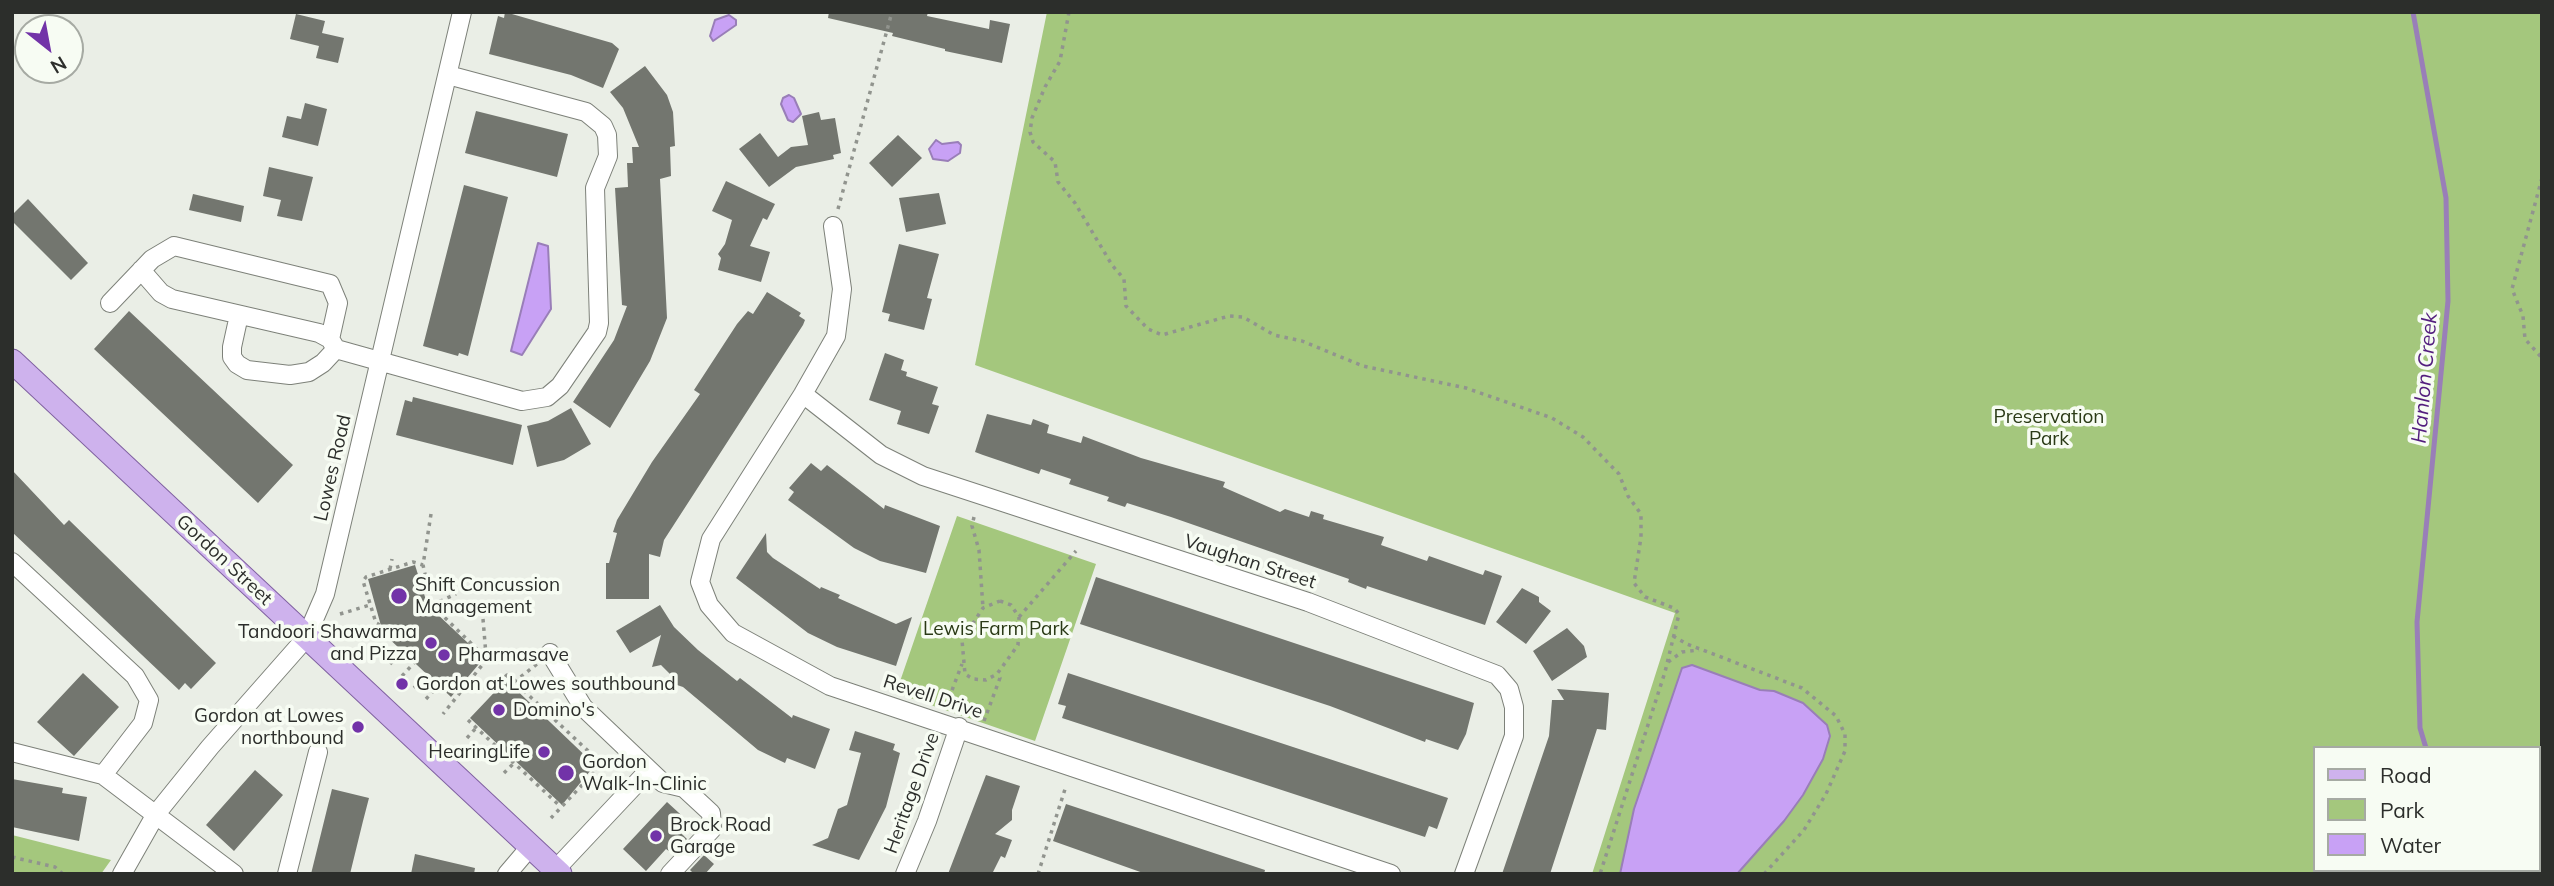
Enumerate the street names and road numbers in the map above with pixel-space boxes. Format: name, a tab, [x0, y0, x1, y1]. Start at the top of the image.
street label: Lowes Road	[310, 413, 356, 523]
street label: Gordon Street	[171, 510, 277, 610]
street label: Vaughan Street	[1181, 530, 1319, 594]
street label: Revell Drive	[880, 670, 986, 724]
street label: Heritage Drive	[880, 729, 944, 857]

